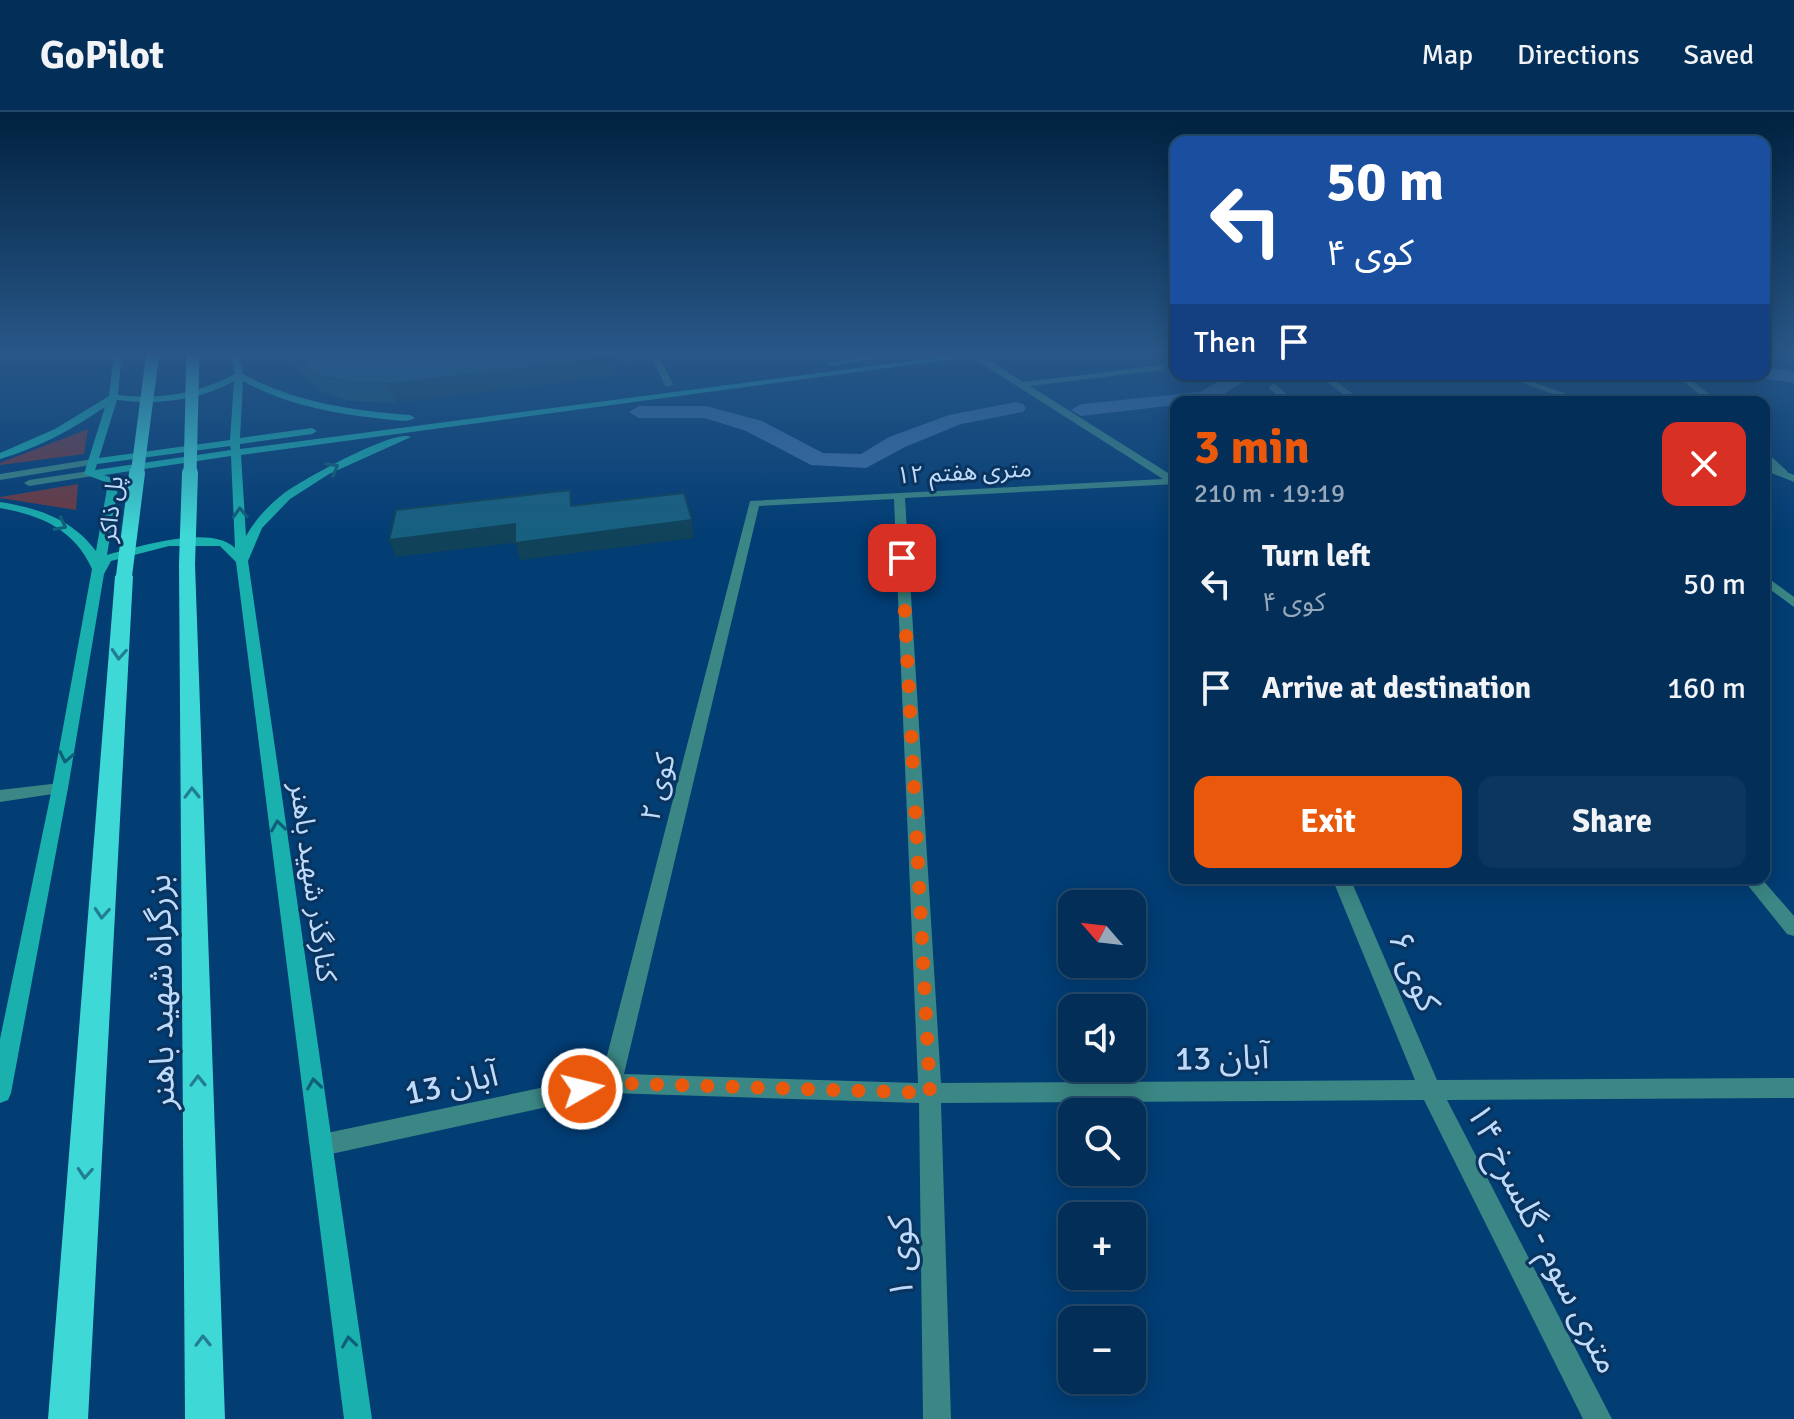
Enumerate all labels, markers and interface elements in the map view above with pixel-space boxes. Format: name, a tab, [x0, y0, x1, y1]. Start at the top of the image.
text: GoPilot	[40, 32, 164, 79]
text: Map	[1421, 38, 1473, 72]
text: Directions	[1517, 38, 1639, 72]
text: Saved	[1683, 38, 1754, 72]
text: 50 m	[1326, 147, 1444, 216]
icon: left	[1194, 168, 1298, 272]
text: کوی ۴	[1326, 231, 1414, 276]
icon: arrive	[1272, 320, 1316, 364]
text: Then	[1194, 324, 1256, 361]
text: 3 min	[1194, 418, 1310, 477]
button: close	[1662, 422, 1746, 506]
street label: ۱۲ متری هفتم	[896, 453, 1033, 493]
one-way arrow	[325, 463, 339, 478]
street label: پل ذاکر	[92, 474, 130, 545]
text: 210 m · 19:19	[1194, 478, 1345, 510]
one-way arrow	[231, 506, 248, 519]
one-way arrow	[53, 516, 68, 531]
pin	[868, 524, 936, 592]
icon: arrive	[880, 536, 924, 580]
text: Turn left	[1262, 538, 1371, 575]
icon: left	[1194, 562, 1238, 606]
text: 50 m	[1683, 566, 1746, 603]
text: کوی ۴	[1262, 587, 1325, 619]
one-way arrow	[111, 648, 128, 661]
icon: arrive	[1194, 666, 1238, 710]
text: Arrive at destination	[1262, 670, 1531, 707]
text: 160 m	[1667, 670, 1746, 707]
one-way arrow	[59, 750, 76, 763]
street label: کوی ۲	[633, 750, 683, 824]
button: Exit	[1194, 776, 1462, 868]
button: Share	[1478, 776, 1746, 868]
street label: کنارگذر شهید باهنر	[282, 779, 344, 985]
one-way arrow	[183, 786, 200, 799]
one-way arrow	[270, 820, 287, 833]
street label: بزرگراه شهید باهنر	[138, 874, 184, 1111]
north arrow	[1058, 890, 1146, 978]
map controls	[1058, 890, 1146, 1394]
one-way arrow	[94, 907, 111, 920]
street label: کوی ۶	[1379, 925, 1450, 1019]
button: sound	[1058, 994, 1146, 1082]
street label: 13 آبان	[1174, 1036, 1272, 1080]
position arrow	[540, 1047, 624, 1131]
street label: 13 آبان	[401, 1053, 504, 1114]
one-way arrow	[189, 1074, 206, 1087]
one-way arrow	[306, 1077, 323, 1091]
street label: ۱۴ متری سوم - گلسرخ	[1453, 1096, 1629, 1383]
button: search	[1058, 1098, 1146, 1186]
one-way arrow	[77, 1167, 94, 1180]
button: +	[1058, 1202, 1146, 1290]
street label: کوی ۱	[879, 1214, 923, 1299]
button: −	[1058, 1306, 1146, 1394]
one-way arrow	[194, 1334, 212, 1347]
one-way arrow	[341, 1335, 358, 1348]

